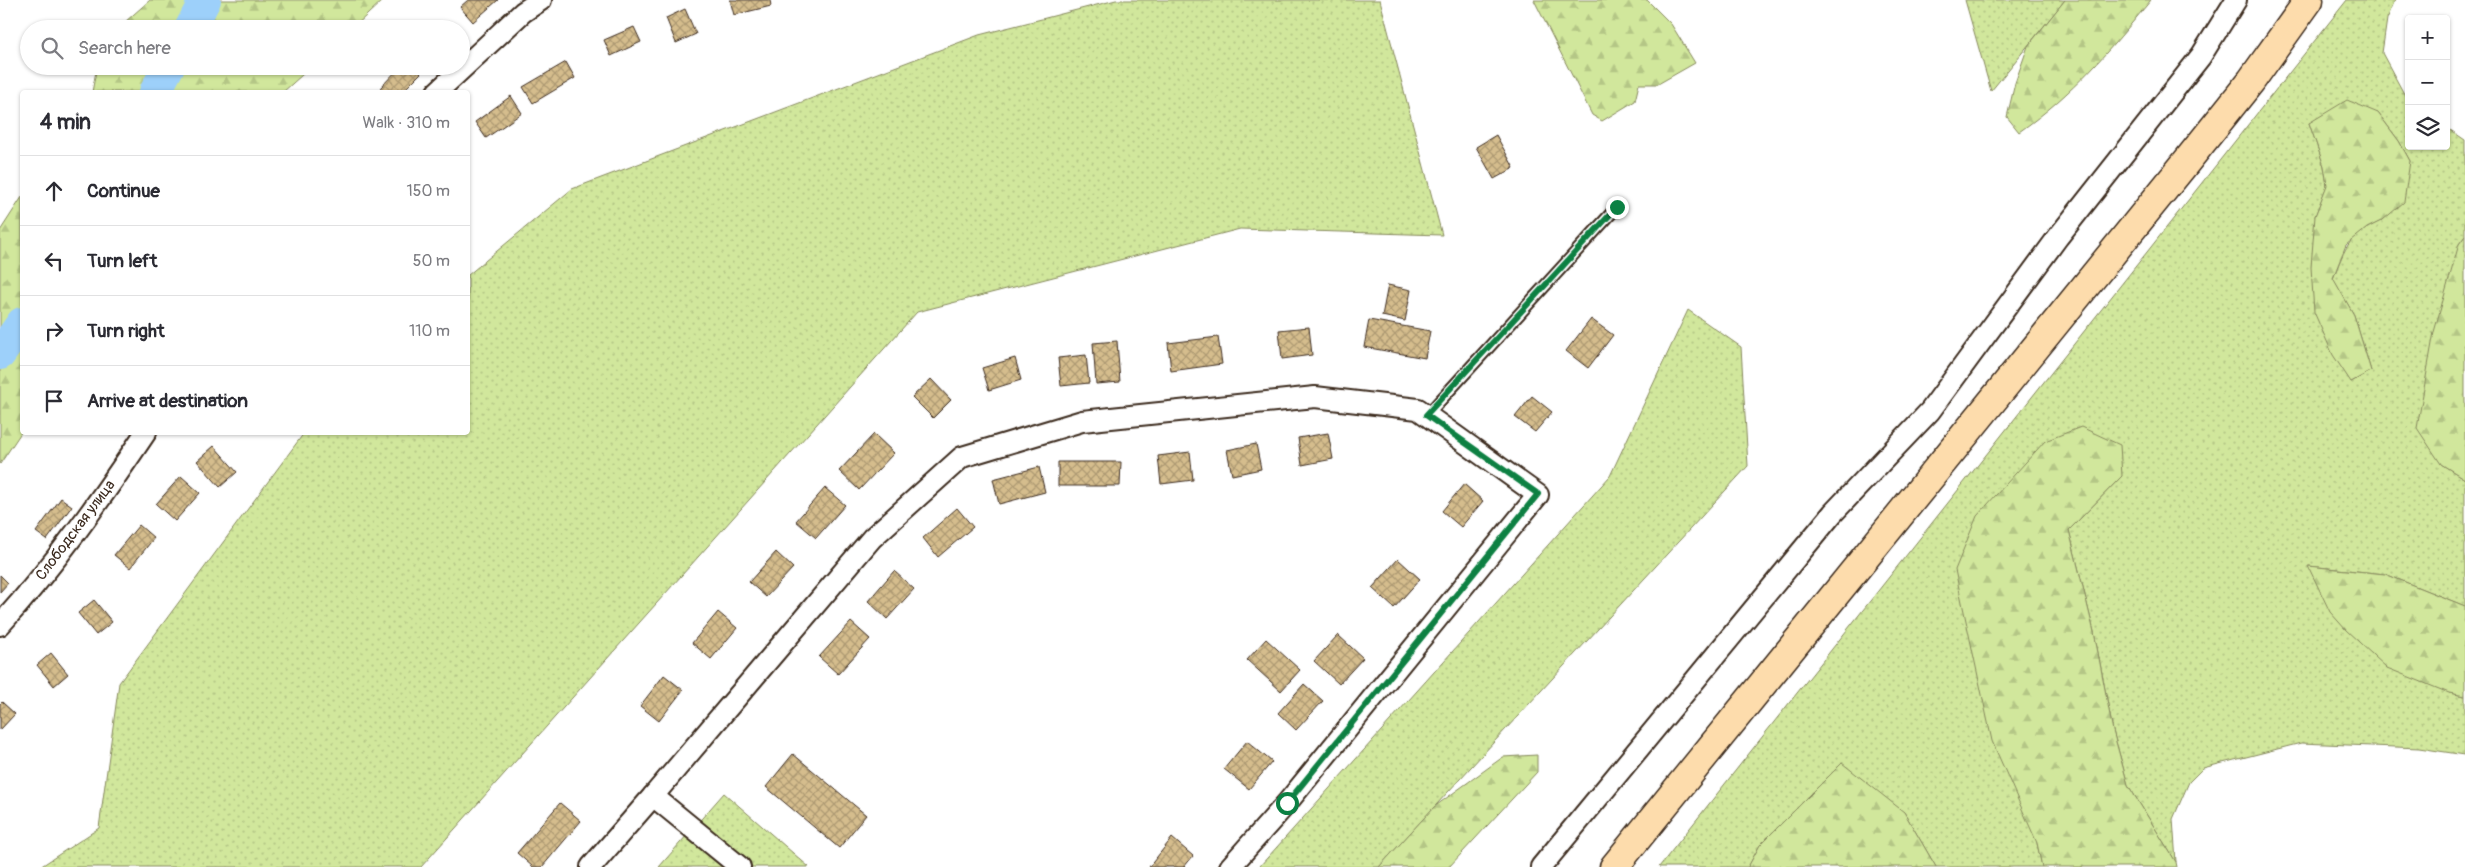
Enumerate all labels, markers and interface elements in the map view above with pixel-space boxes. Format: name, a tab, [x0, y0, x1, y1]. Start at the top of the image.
map controls	[2405, 15, 2450, 150]
button: +	[2405, 15, 2450, 60]
search box	[20, 20, 470, 75]
icon: search	[38, 34, 66, 62]
text: Search here	[78, 36, 171, 60]
button: −	[2405, 60, 2450, 105]
button: layers	[2405, 105, 2450, 150]
text: 4 min	[40, 109, 91, 136]
text: Walk · 310 m	[363, 113, 450, 133]
icon: ahead	[40, 177, 68, 205]
text: Continue	[87, 179, 160, 203]
text: 150 m	[406, 181, 450, 201]
route end	[1606, 196, 1629, 219]
icon: left	[40, 247, 68, 275]
text: Turn left	[87, 249, 157, 273]
text: 50 m	[413, 251, 450, 271]
icon: right	[40, 317, 68, 345]
text: Turn right	[87, 319, 165, 343]
text: 110 m	[409, 321, 450, 341]
icon: arrive	[40, 387, 68, 415]
text: Arrive at destination	[87, 389, 248, 413]
street label: Слободская улица	[31, 476, 119, 584]
route start	[1276, 792, 1299, 815]

